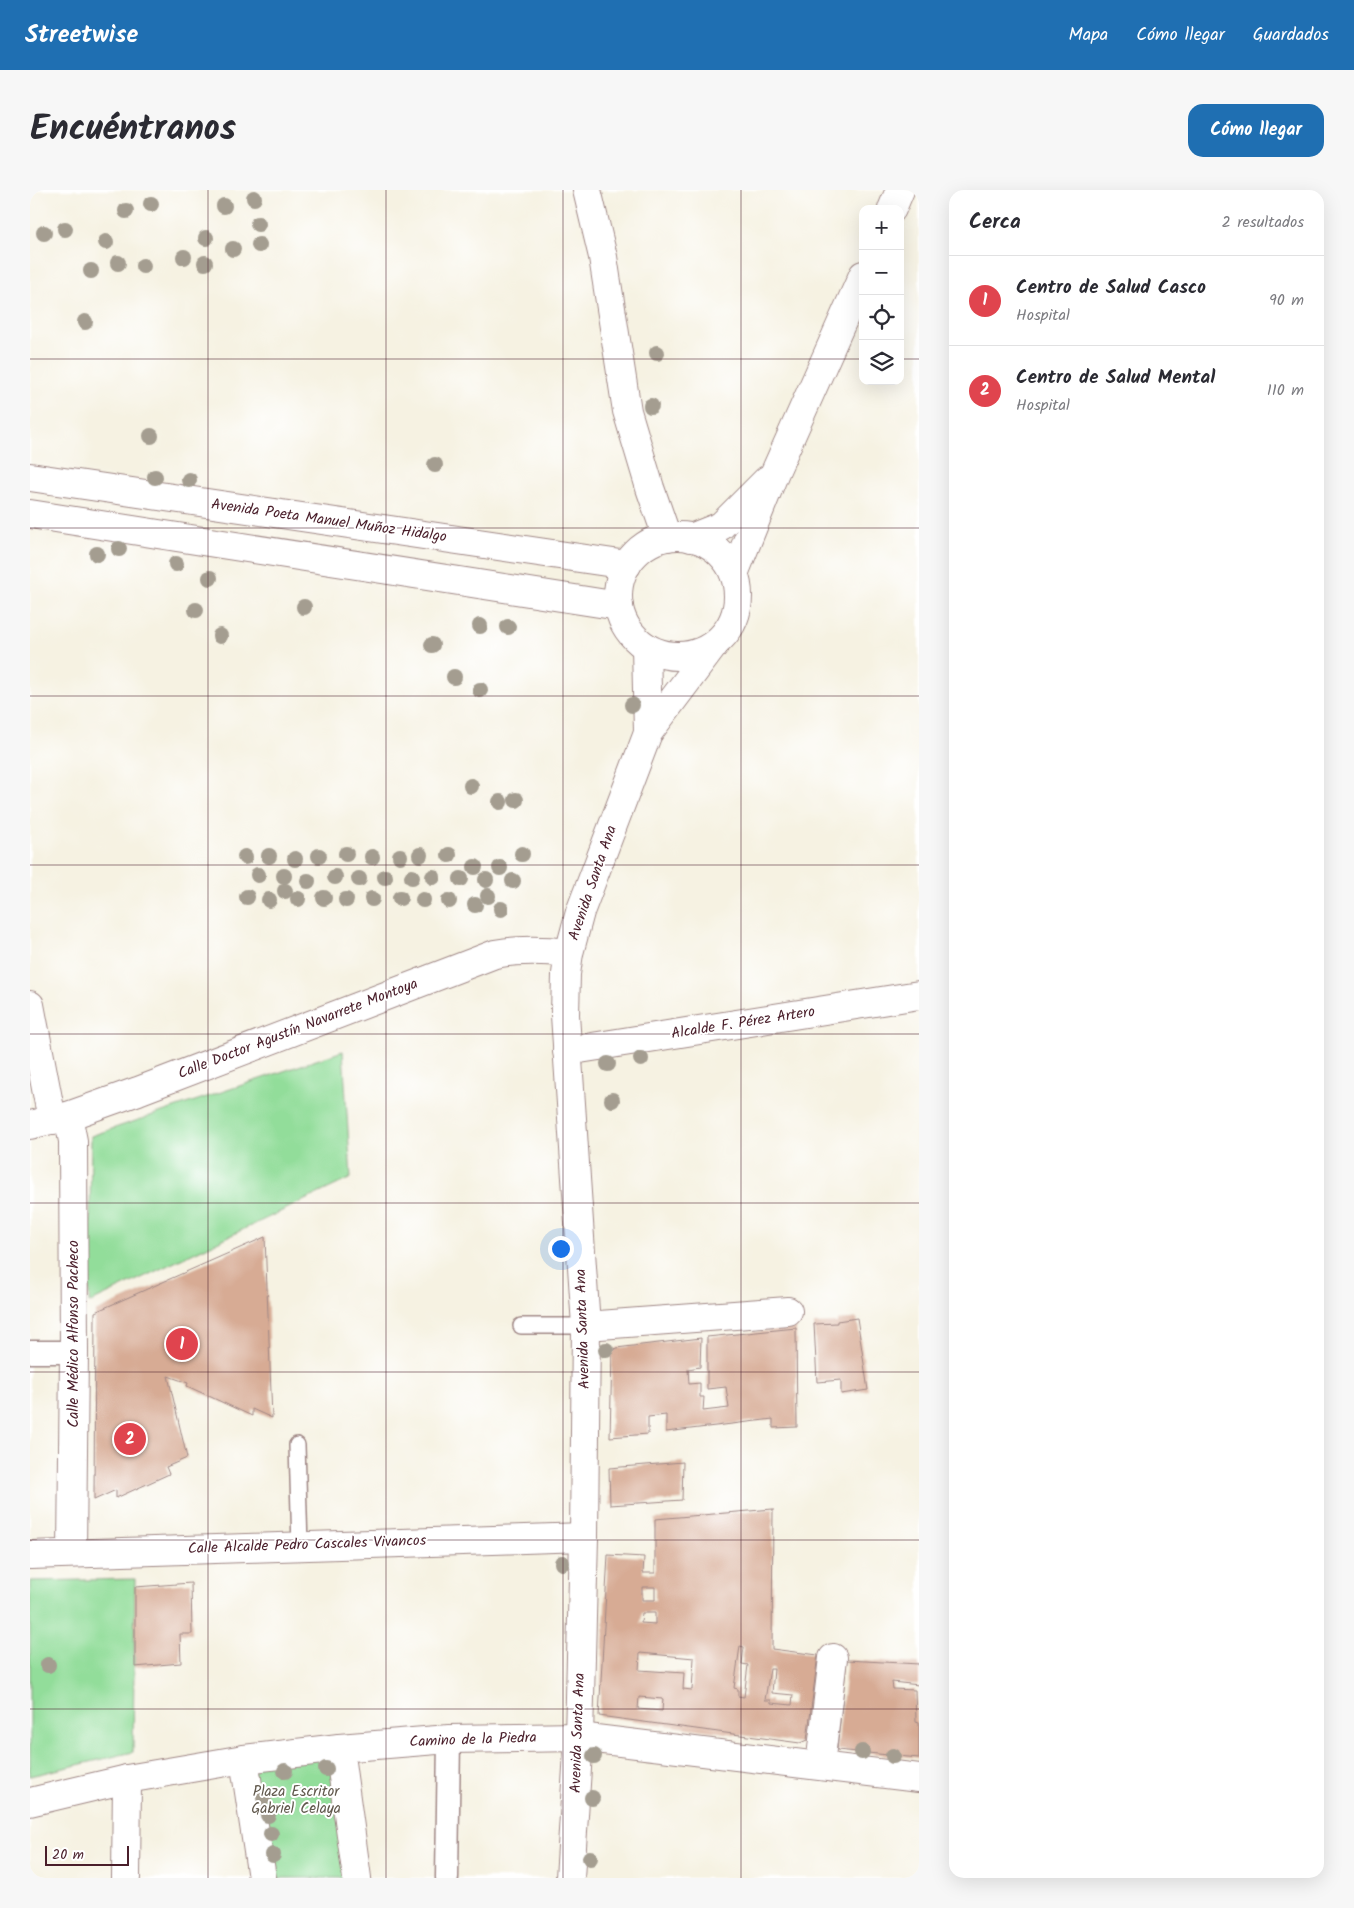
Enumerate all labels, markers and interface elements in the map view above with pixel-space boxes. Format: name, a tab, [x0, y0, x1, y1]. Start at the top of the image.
text: Streetwise	[25, 16, 138, 55]
text: Mapa	[1069, 21, 1108, 50]
text: Cómo llegar	[1136, 21, 1225, 50]
text: Guardados	[1253, 21, 1329, 50]
text: Encuéntranos	[30, 102, 236, 158]
button: Cómo llegar	[1188, 104, 1324, 157]
map controls	[859, 205, 904, 385]
button: +	[859, 205, 904, 250]
text: Cerca	[969, 206, 1021, 239]
text: 2 resultados	[1222, 210, 1304, 235]
button: −	[859, 250, 904, 295]
text: Centro de Salud Casco	[1016, 273, 1206, 303]
text: 1	[983, 288, 987, 313]
text: 90 m	[1269, 288, 1304, 313]
button: locate	[859, 295, 904, 340]
text: Hospital	[1016, 303, 1070, 328]
button: layers	[859, 340, 904, 385]
text: Centro de Salud Mental	[1016, 363, 1215, 393]
text: 2	[980, 378, 990, 403]
text: 110 m	[1267, 378, 1304, 403]
text: Hospital	[1016, 393, 1070, 418]
street label: Avenida Poeta Manuel Muñoz Hidalgo	[210, 493, 448, 549]
street label: Avenida Santa Ana	[562, 822, 624, 944]
street label: Calle Doctor Agustín Navarrete Montoya	[175, 972, 421, 1086]
street label: Alcalde F. Pérez Artero	[669, 1000, 817, 1046]
your location	[548, 1236, 574, 1262]
street label: Calle Médico Alfonso Pacheco	[62, 1240, 86, 1428]
street label: Avenida Santa Ana	[569, 1268, 597, 1390]
pin: 1	[166, 1325, 198, 1363]
pin: 2	[114, 1420, 146, 1458]
street label: Calle Alcalde Pedro Cascales Vivancos	[187, 1529, 427, 1561]
street label: Avenida Santa Ana	[564, 1672, 592, 1794]
street label: Camino de la Piedra	[409, 1726, 537, 1754]
park label: Plaza Escritor Gabriel Celaya	[251, 1780, 341, 1821]
scale bar	[45, 1843, 129, 1866]
text: 20 m	[52, 1844, 84, 1866]

